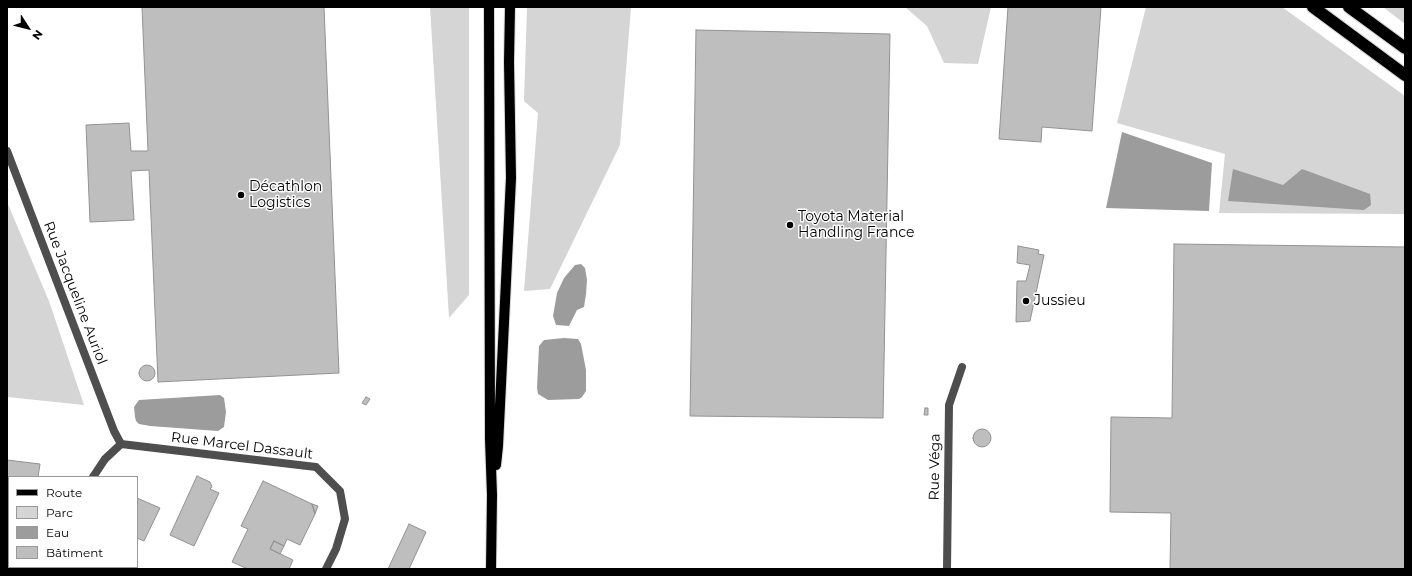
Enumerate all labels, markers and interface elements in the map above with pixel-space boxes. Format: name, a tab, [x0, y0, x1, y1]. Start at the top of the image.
north arrow	[8, 8, 48, 48]
text: N	[29, 27, 46, 43]
place label: Décathlon Logistics	[249, 179, 322, 212]
marker: Décathlon Logistics	[236, 190, 246, 200]
place label: Toyota Material Handling France	[798, 209, 915, 242]
street label: Rue Jacqueline Auriol	[40, 219, 110, 367]
marker: Toyota Material Handling France	[785, 220, 795, 230]
place label: Jussieu	[1034, 293, 1086, 309]
marker: Jussieu	[1021, 296, 1031, 306]
street label: Rue Marcel Dassault	[170, 429, 314, 463]
street label: Rue Véga	[926, 433, 944, 501]
legend	[8, 476, 138, 568]
text: Route	[46, 485, 82, 500]
text: Parc	[46, 505, 73, 520]
text: Eau	[46, 525, 69, 540]
text: Bâtiment	[46, 545, 103, 560]

